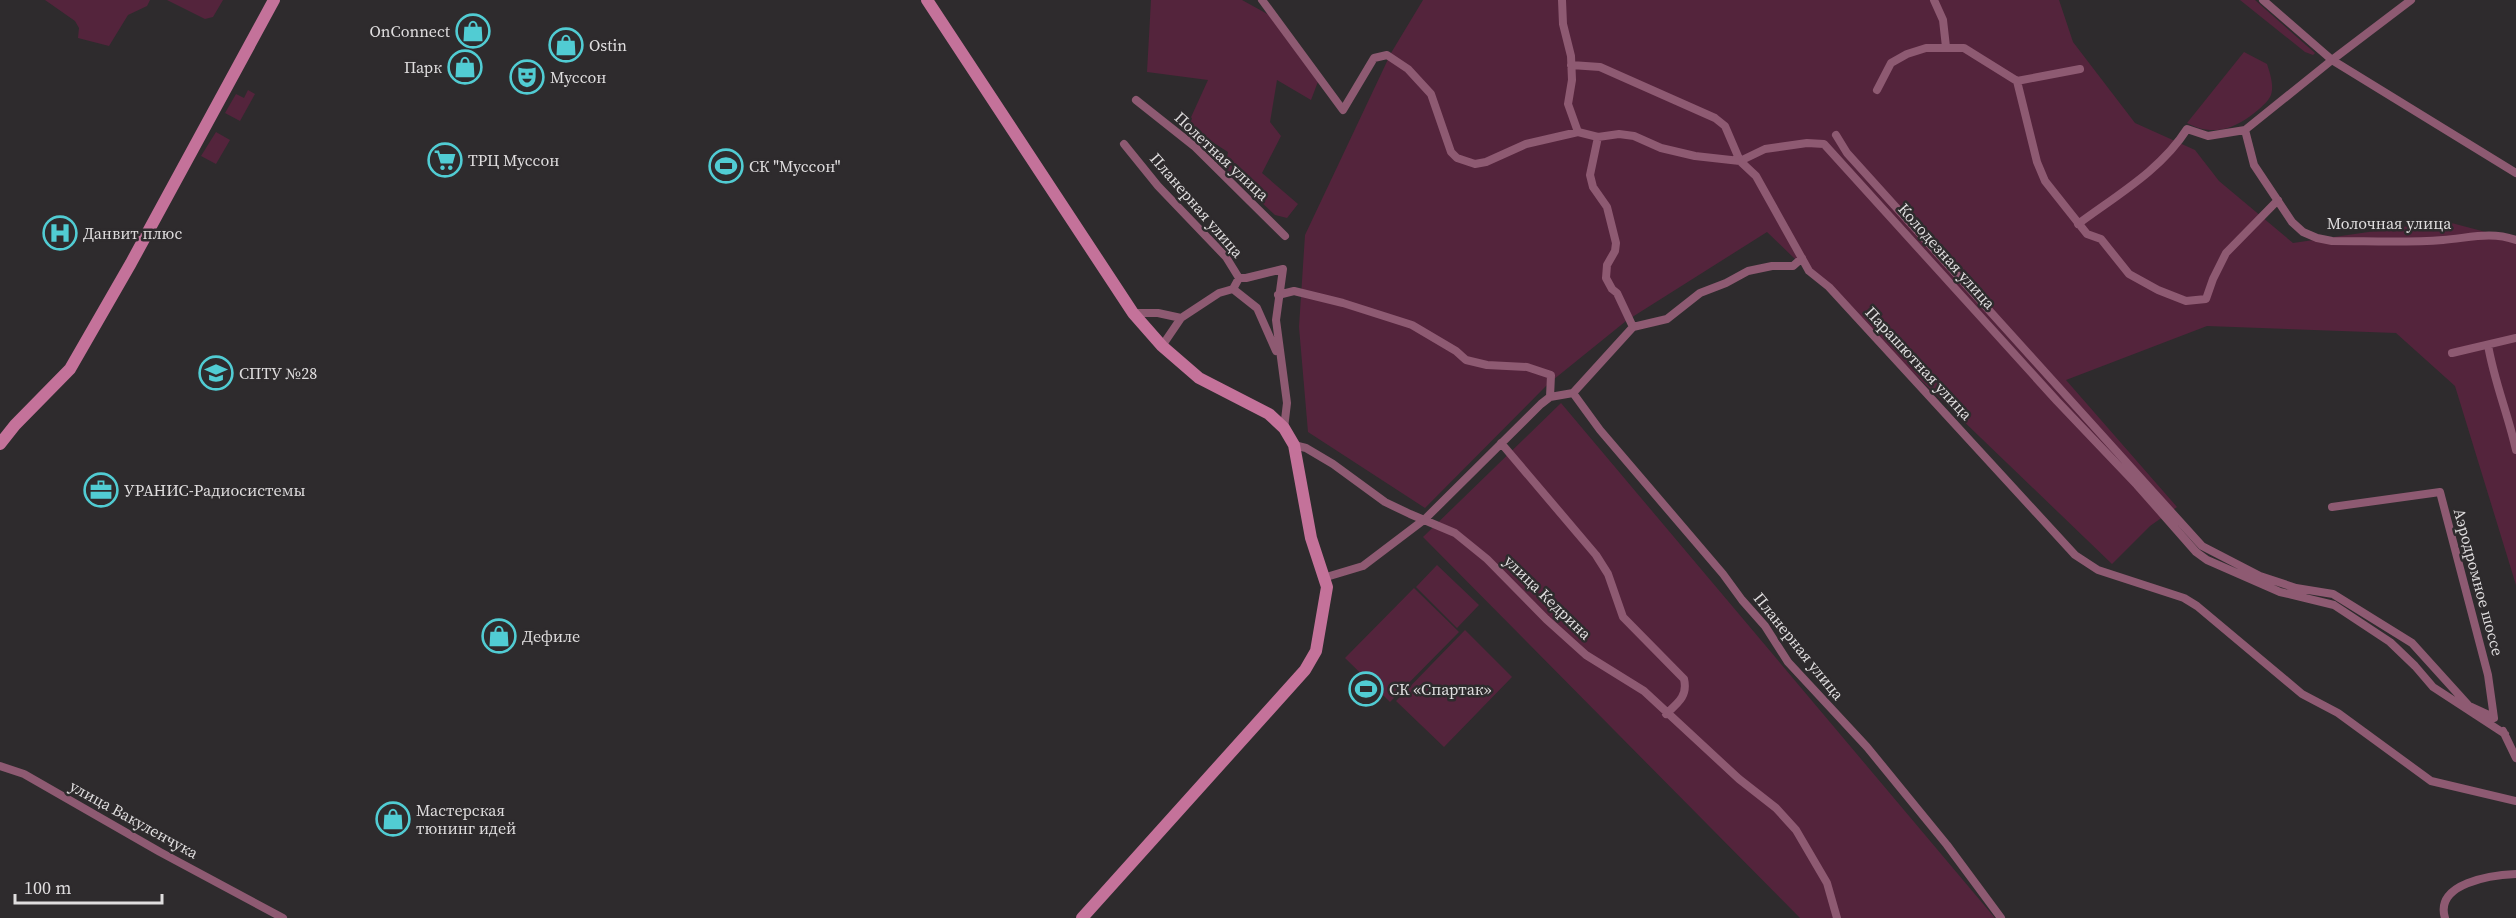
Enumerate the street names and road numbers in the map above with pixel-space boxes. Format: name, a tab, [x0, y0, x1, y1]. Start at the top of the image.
street label: Полетная улица	[1170, 106, 1275, 206]
street label: Планерная улица	[1145, 148, 1249, 263]
street label: Колодезная улица	[1893, 198, 2001, 314]
street label: Молочная улица	[2327, 212, 2452, 234]
street label: Парашютная улица	[1861, 301, 1978, 425]
street label: Аэродромное шоссе	[2449, 506, 2509, 658]
street label: улица Кедрина	[1500, 550, 1597, 645]
street label: Планерная улица	[1749, 588, 1850, 705]
street label: улица Вакуленчука	[66, 774, 203, 864]

